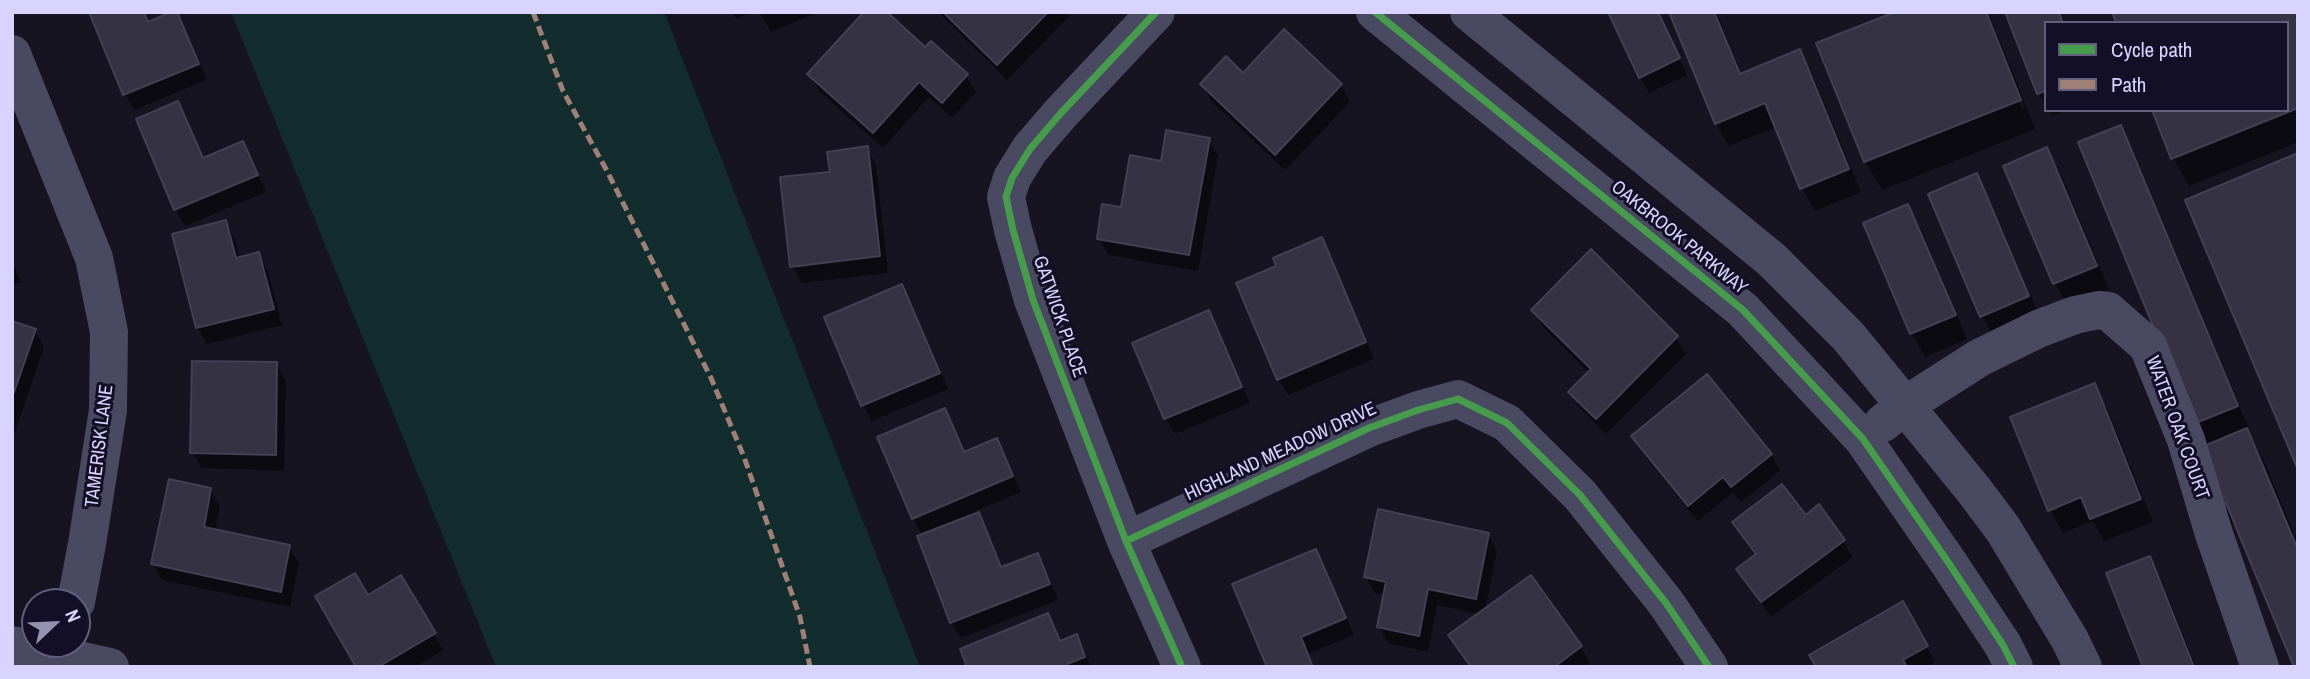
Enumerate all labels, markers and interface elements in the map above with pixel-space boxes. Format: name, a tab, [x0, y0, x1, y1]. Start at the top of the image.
legend	[2044, 21, 2289, 112]
text: Cycle path	[2111, 35, 2192, 64]
text: Path	[2111, 70, 2146, 99]
street label: OAKBROOK PARKWAY	[1606, 176, 1752, 300]
street label: GATWICK PLACE	[1028, 253, 1090, 381]
street label: WATER OAK COURT	[2140, 353, 2214, 503]
street label: TAMERISK LANE	[81, 383, 119, 509]
street label: HIGHLAND MEADOW DRIVE	[1182, 398, 1380, 506]
north arrow	[21, 588, 91, 658]
text: N	[59, 605, 88, 626]

